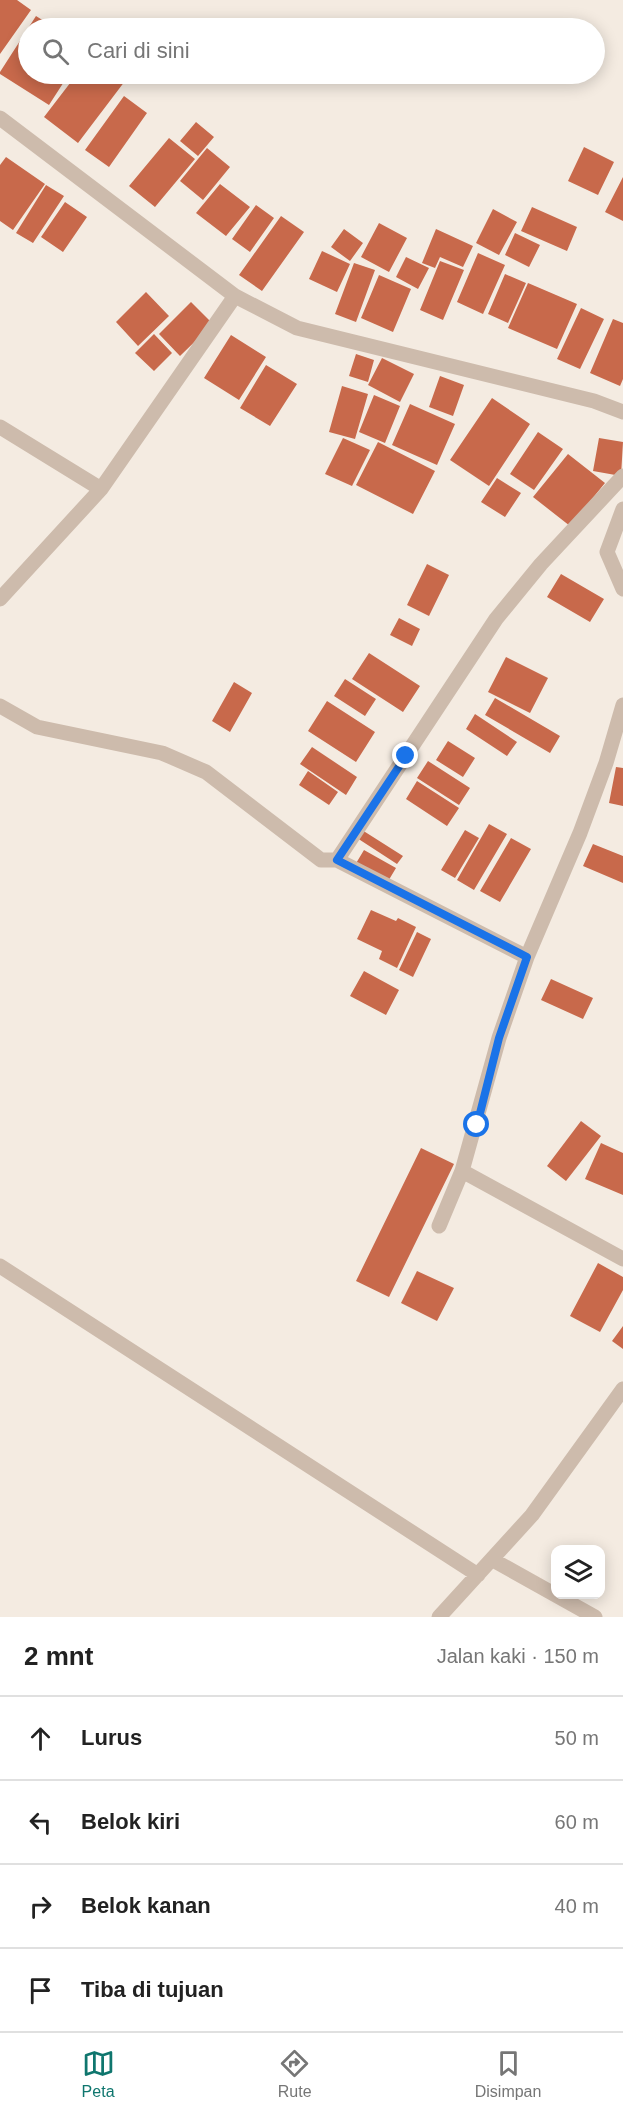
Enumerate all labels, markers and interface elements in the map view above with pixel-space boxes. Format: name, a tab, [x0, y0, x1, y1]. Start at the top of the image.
search box	[18, 18, 605, 84]
icon: search	[39, 35, 72, 68]
text: Cari di sini	[87, 38, 190, 63]
route end	[392, 742, 418, 768]
route start	[463, 1111, 489, 1137]
map controls	[551, 1545, 605, 1599]
button: layers	[551, 1545, 605, 1599]
text: 2 mnt	[24, 1641, 93, 1671]
text: Jalan kaki · 150 m	[437, 1645, 599, 1667]
icon: ahead	[24, 1722, 57, 1755]
text: Lurus	[81, 1725, 142, 1750]
text: 50 m	[555, 1727, 599, 1749]
icon: left	[24, 1806, 57, 1839]
text: Belok kiri	[81, 1809, 180, 1834]
text: 60 m	[555, 1811, 599, 1833]
icon: right	[24, 1890, 57, 1923]
text: Belok kanan	[81, 1893, 211, 1918]
text: 40 m	[555, 1895, 599, 1917]
icon: arrive	[24, 1974, 57, 2007]
text: Tiba di tujuan	[81, 1977, 224, 2002]
tab: Peta	[82, 2047, 115, 2101]
tab: Rute	[278, 2047, 312, 2101]
tab: Disimpan	[475, 2047, 541, 2101]

